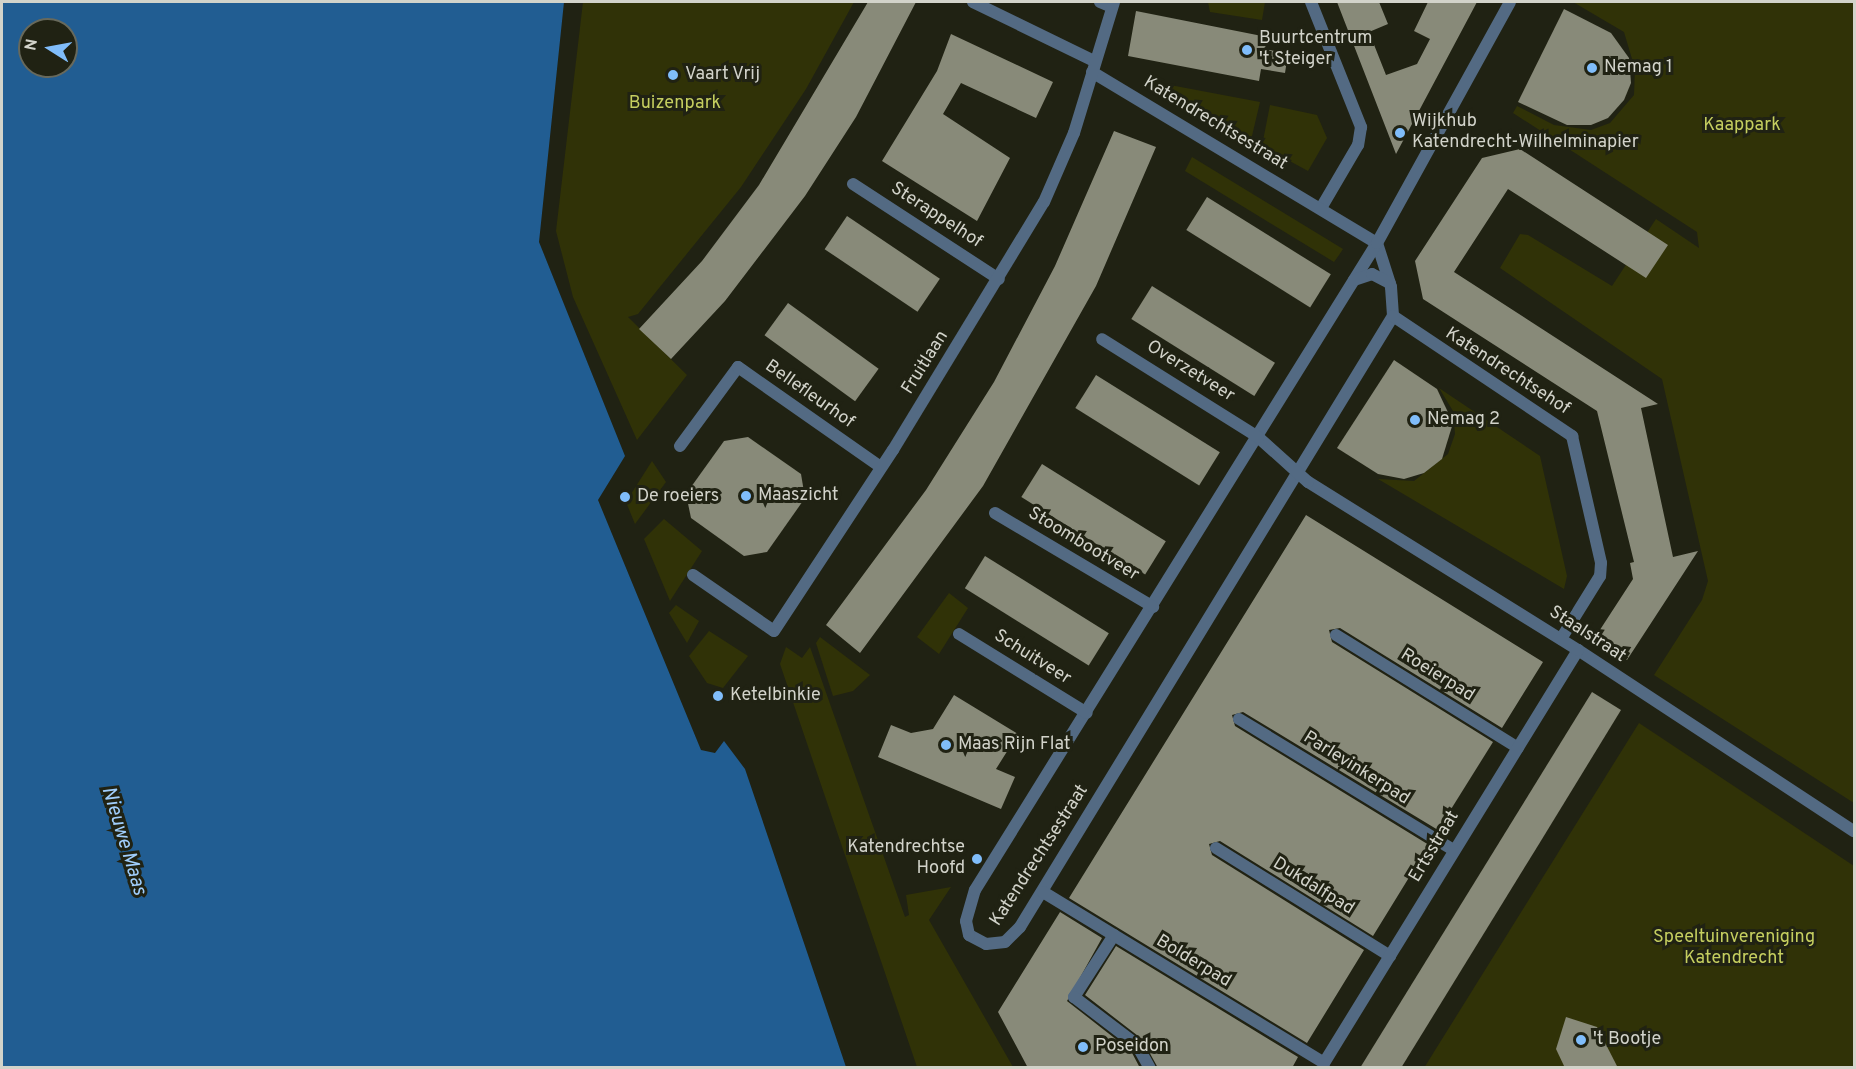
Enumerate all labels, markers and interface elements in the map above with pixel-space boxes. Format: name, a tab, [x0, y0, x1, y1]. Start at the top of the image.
north arrow	[18, 18, 78, 78]
place label: Buurtcentrum 't Steiger	[1259, 29, 1372, 72]
text: N	[21, 37, 43, 52]
marker: Buurtcentrum 't Steiger	[1240, 43, 1254, 57]
place label: Nemag 1	[1604, 57, 1673, 79]
marker: Nemag 1	[1585, 61, 1599, 75]
place label: Vaart Vrij	[685, 64, 761, 86]
marker: Vaart Vrij	[666, 68, 680, 82]
street label: Katendrechtsestraat	[1139, 72, 1291, 176]
park label: Buizenpark	[629, 93, 721, 115]
place label: Wijkhub Katendrecht-Wilhelminapier	[1412, 112, 1639, 154]
park label: Kaappark	[1703, 115, 1781, 137]
marker: Wijkhub Katendrecht-Wilhelminapier	[1393, 126, 1407, 140]
street label: Sterappelhof	[886, 178, 986, 254]
street label: Katendrechtsehof	[1441, 324, 1573, 420]
street label: Fruitlaan	[898, 327, 954, 399]
street label: Overzetveer	[1142, 336, 1238, 408]
street label: Bellefleurhof	[760, 356, 858, 434]
place label: Nemag 2	[1427, 409, 1500, 431]
marker: Nemag 2	[1408, 413, 1422, 427]
place label: Maaszicht	[758, 485, 839, 507]
place label: De roeiers	[637, 486, 719, 508]
marker: Maaszicht	[739, 489, 753, 503]
marker: De roeiers	[618, 490, 632, 504]
street label: Stoombootveer	[1024, 503, 1142, 587]
street label: Staalstraat	[1544, 602, 1630, 668]
street label: Schuitveer	[989, 626, 1075, 690]
street label: Roeierpad	[1396, 645, 1478, 707]
place label: Ketelbinkie	[730, 685, 821, 707]
marker: Ketelbinkie	[711, 689, 725, 703]
street label: Parlevinkerpad	[1299, 728, 1413, 810]
place label: Maas Rijn Flat	[958, 734, 1070, 756]
marker: Maas Rijn Flat	[939, 738, 953, 752]
street label: Katendrechtsestraat	[986, 781, 1094, 931]
water label: Nieuwe Maas	[95, 784, 151, 898]
street label: Ertsstraat	[1405, 807, 1465, 887]
place label: Katendrechtse Hoofd	[847, 838, 965, 880]
marker: Katendrechtse Hoofd	[970, 852, 984, 866]
street label: Dukdalfpad	[1268, 853, 1358, 921]
park label: Speeltuinvereniging Katendrecht	[1653, 928, 1815, 970]
street label: Bolderpad	[1151, 931, 1235, 993]
place label: 't Bootje	[1593, 1029, 1661, 1051]
marker: 't Bootje	[1574, 1033, 1588, 1047]
place label: Poseidon	[1095, 1036, 1169, 1058]
marker: Poseidon	[1076, 1040, 1090, 1054]

